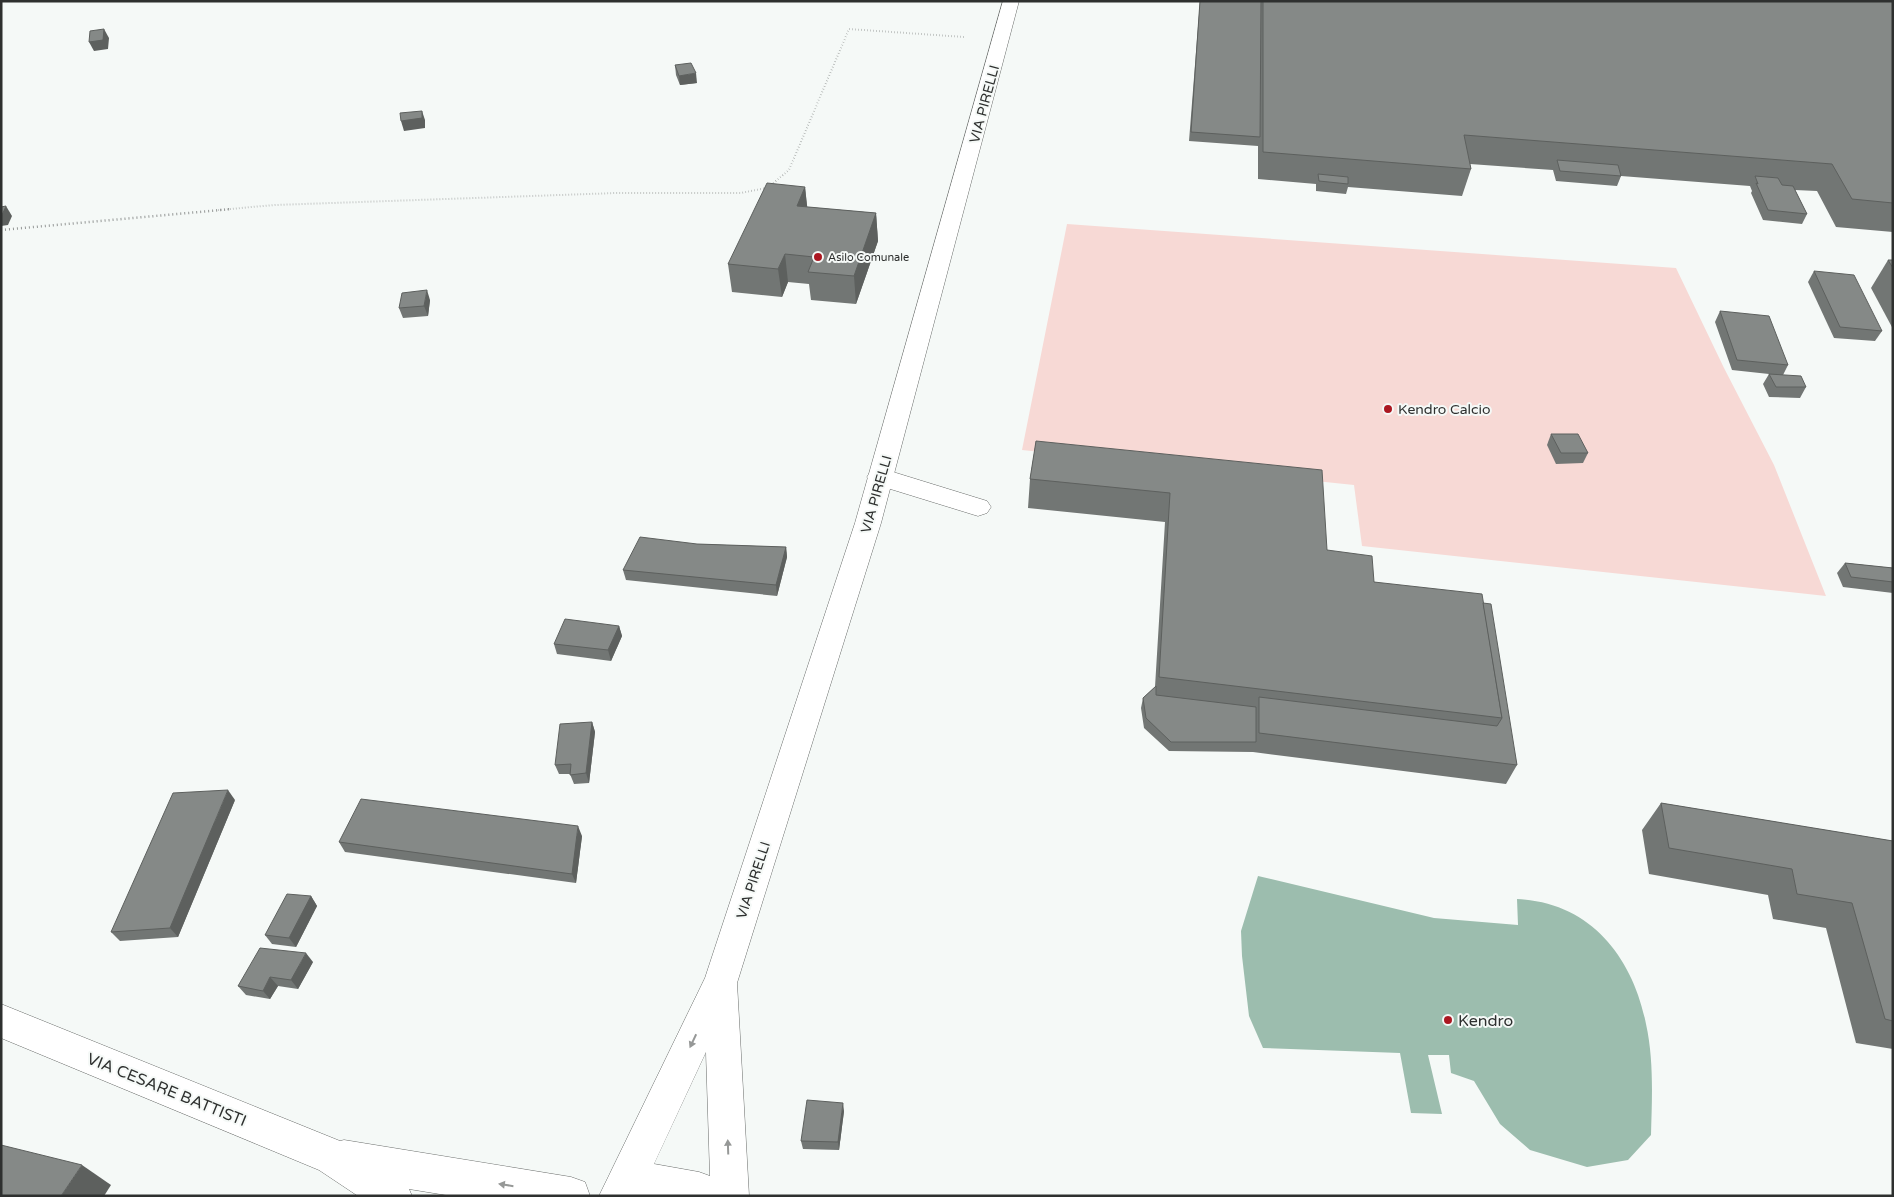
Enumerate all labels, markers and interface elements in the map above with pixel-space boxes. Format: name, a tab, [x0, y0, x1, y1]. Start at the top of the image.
street label: VIA PIRELLI	[966, 63, 1003, 145]
marker: Asilo Comunale	[812, 251, 824, 263]
place label: Asilo Comunale	[828, 251, 909, 264]
place label: Kendro Calcio	[1398, 401, 1491, 418]
marker: Kendro Calcio	[1382, 403, 1394, 415]
street label: VIA PIRELLI	[857, 453, 896, 535]
street label: VIA PIRELLI	[733, 839, 774, 921]
place label: Kendro	[1458, 1011, 1513, 1031]
marker: Kendro	[1442, 1014, 1454, 1026]
one-way arrow	[688, 1034, 696, 1048]
street label: VIA CESARE BATTISTI	[84, 1049, 249, 1131]
one-way arrow	[724, 1139, 732, 1155]
one-way arrow	[498, 1181, 514, 1189]

